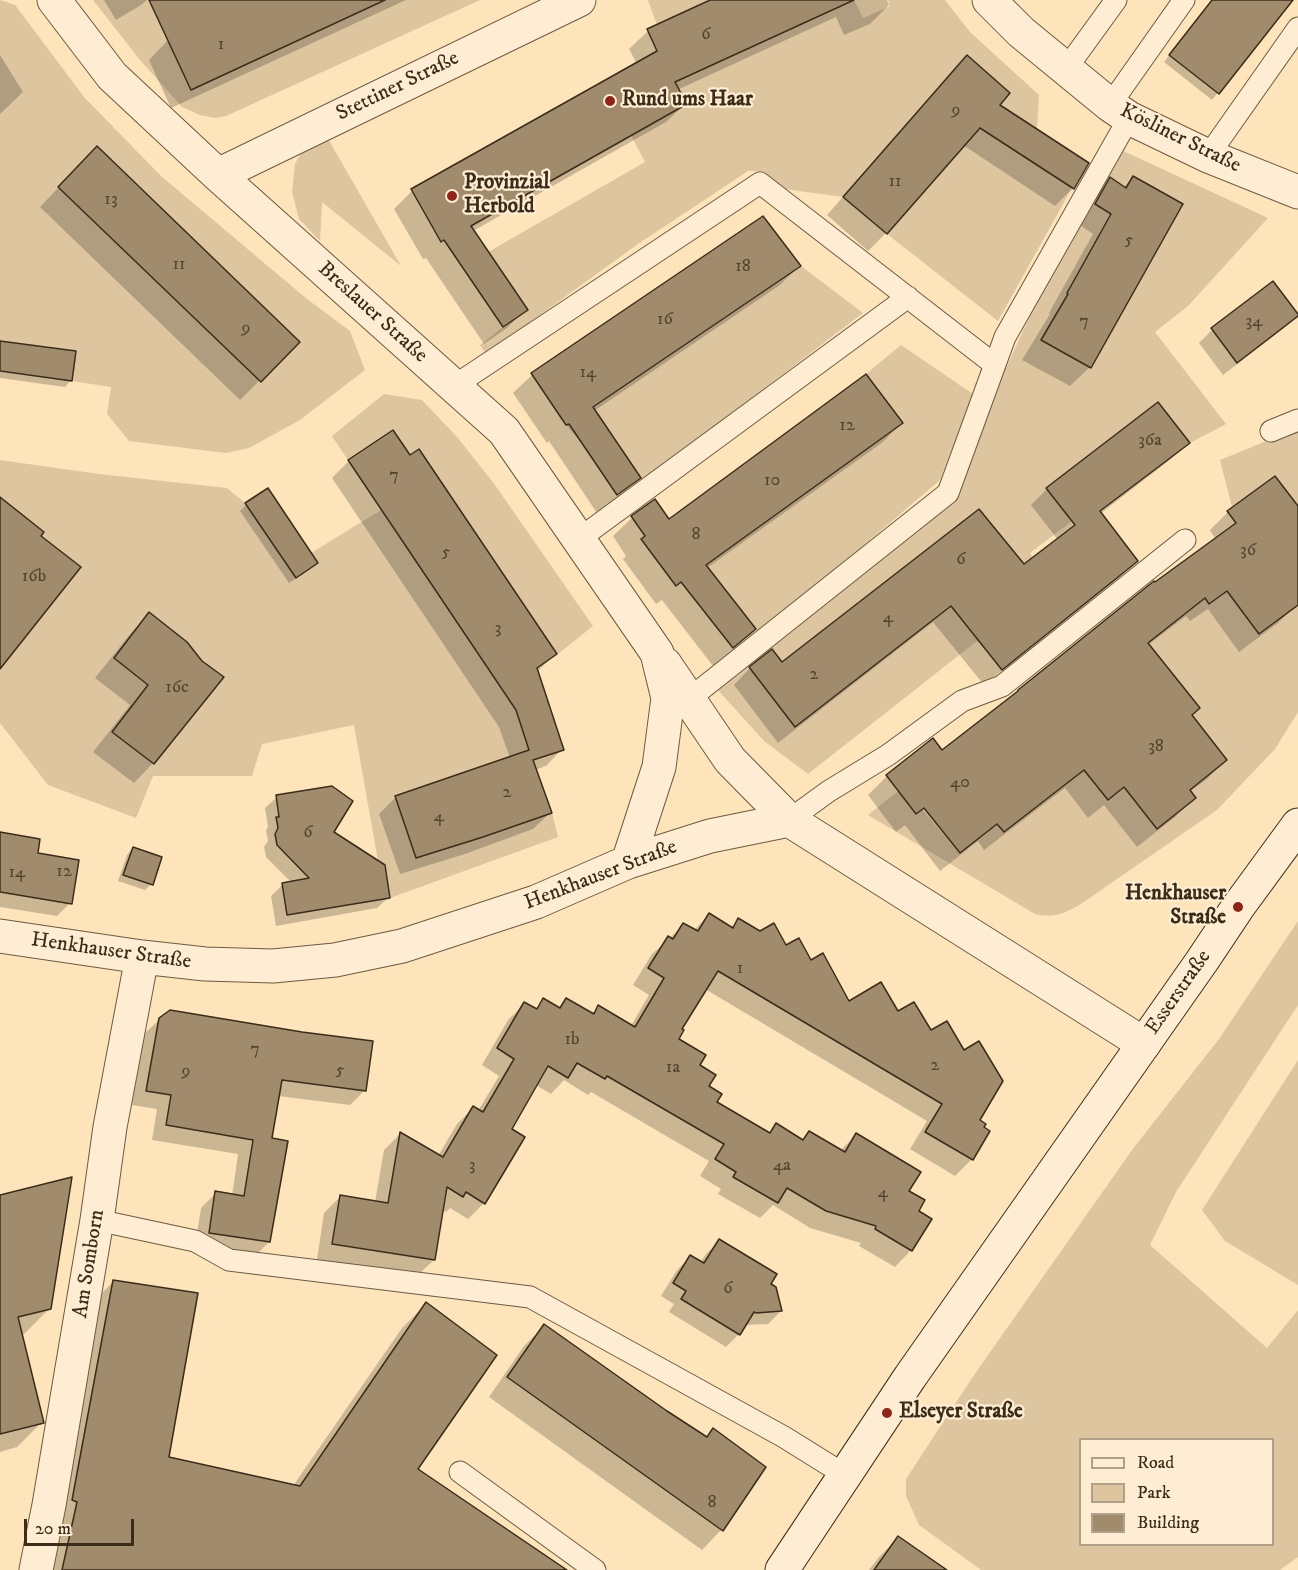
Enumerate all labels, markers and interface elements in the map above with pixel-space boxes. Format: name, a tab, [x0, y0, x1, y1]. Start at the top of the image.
house number: 6	[701, 24, 711, 46]
house number: 1	[218, 34, 224, 56]
street label: Stettiner Straße	[333, 47, 463, 127]
place label: Rund ums Haar	[622, 88, 753, 114]
marker: Rund ums Haar	[603, 94, 617, 108]
street label: Kösliner Straße	[1115, 99, 1245, 179]
house number: 9	[952, 100, 960, 122]
place label: Provinzial Herbold	[464, 171, 550, 221]
house number: 11	[888, 171, 902, 193]
house number: 13	[104, 189, 118, 211]
marker: Provinzial Herbold	[445, 189, 459, 203]
house number: 5	[1125, 230, 1133, 252]
house number: 11	[172, 254, 186, 276]
house number: 18	[735, 256, 751, 278]
street label: Breslauer Straße	[312, 257, 432, 369]
house number: 16	[657, 309, 673, 331]
house number: 7	[1079, 311, 1089, 333]
house number: 34	[1245, 311, 1263, 333]
house number: 9	[242, 318, 250, 340]
house number: 14	[580, 362, 596, 384]
house number: 12	[839, 415, 855, 437]
house number: 36a	[1138, 430, 1162, 452]
house number: 7	[389, 465, 399, 487]
house number: 10	[764, 470, 780, 492]
house number: 8	[691, 524, 701, 546]
house number: 36	[1240, 540, 1256, 562]
house number: 5	[442, 542, 450, 564]
house number: 6	[956, 549, 966, 571]
house number: 16b	[22, 566, 46, 588]
house number: 4	[883, 607, 893, 629]
house number: 3	[495, 618, 501, 640]
house number: 2	[810, 664, 818, 686]
house number: 16c	[165, 677, 189, 699]
house number: 38	[1148, 736, 1164, 758]
house number: 40	[950, 772, 970, 794]
house number: 2	[503, 782, 511, 804]
house number: 4	[434, 806, 444, 828]
house number: 6	[303, 822, 313, 844]
street label: Henkhauser Straße	[521, 835, 681, 917]
house number: 12	[56, 861, 72, 883]
house number: 14	[9, 862, 25, 884]
place label: Henkhauser Straße	[1125, 882, 1226, 932]
marker: Henkhauser Straße	[1231, 900, 1245, 914]
street label: Henkhauser Straße	[29, 928, 193, 976]
street label: Esserstraße	[1141, 946, 1217, 1040]
house number: 1	[737, 958, 743, 980]
house number: 1b	[564, 1029, 580, 1051]
house number: 7	[250, 1039, 260, 1061]
house number: 2	[931, 1055, 939, 1077]
house number: 1a	[666, 1057, 680, 1079]
house number: 5	[336, 1060, 344, 1082]
house number: 9	[182, 1061, 190, 1083]
house number: 3	[469, 1155, 475, 1177]
house number: 4a	[773, 1155, 791, 1177]
house number: 4	[878, 1182, 888, 1204]
street label: Am Somborn	[69, 1208, 111, 1320]
house number: 6	[723, 1278, 733, 1300]
place label: Elseyer Straße	[899, 1400, 1023, 1426]
marker: Elseyer Straße	[880, 1406, 894, 1420]
legend	[1079, 1438, 1274, 1546]
text: Road	[1137, 1452, 1174, 1474]
text: Park	[1137, 1482, 1171, 1504]
house number: 8	[707, 1492, 717, 1514]
scale bar	[27, 1507, 136, 1545]
text: Building	[1137, 1512, 1199, 1534]
text: 20 m	[35, 1518, 71, 1540]

